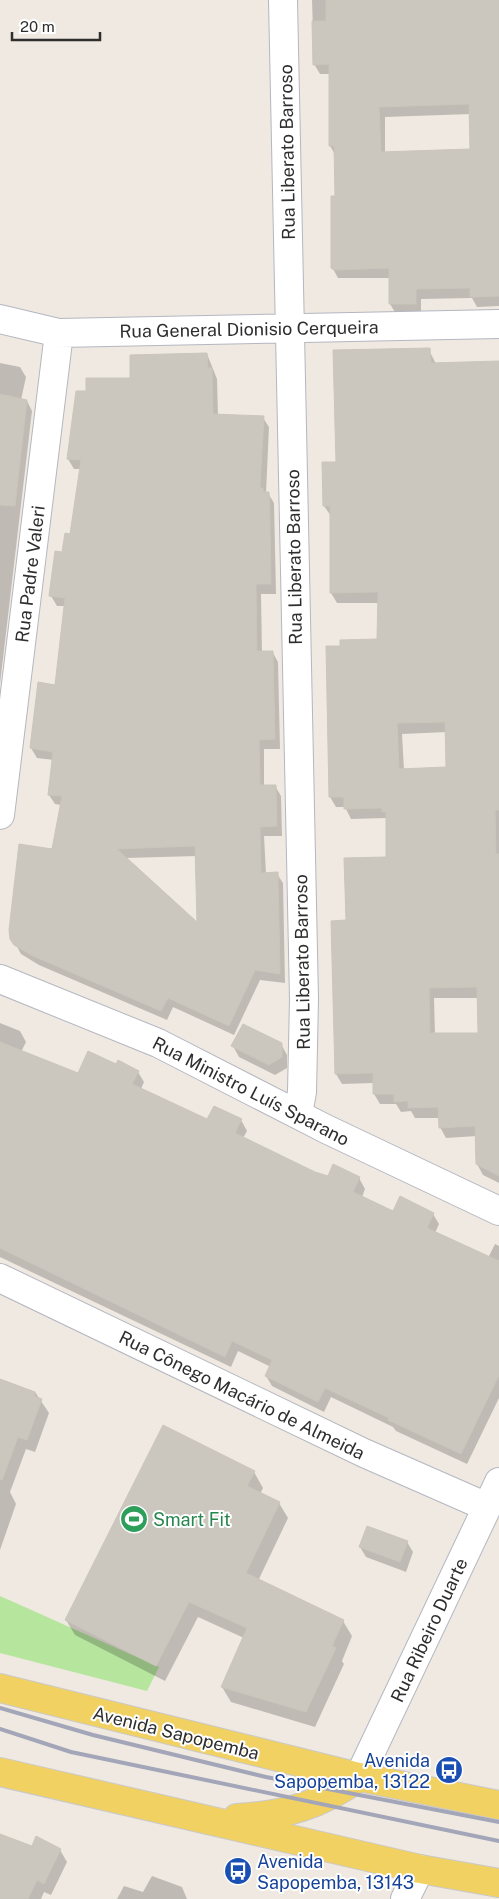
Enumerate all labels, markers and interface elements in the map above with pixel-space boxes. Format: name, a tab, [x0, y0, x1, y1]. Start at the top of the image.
scale bar	[12, 10, 100, 42]
text: 20 m	[20, 18, 55, 35]
street label: Rua Liberato Barroso	[275, 64, 299, 240]
street label: Rua General Dionisio Cerqueira	[119, 316, 379, 342]
street label: Rua Liberato Barroso	[282, 469, 306, 645]
street label: Rua Padre Valeri	[11, 504, 49, 644]
street label: Rua Liberato Barroso	[290, 874, 314, 1050]
street label: Rua Ministro Luís Sparano	[149, 1032, 353, 1150]
street label: Rua Cônego Macário de Almeida	[116, 1326, 368, 1464]
sports icon: Smart Fit	[119, 1504, 149, 1534]
place label: Smart Fit	[153, 1509, 231, 1530]
street label: Rua Ribeiro Duarte	[386, 1554, 472, 1706]
street label: Avenida Sapopemba	[91, 1702, 261, 1764]
place label: Avenida Sapopemba, 13122	[274, 1750, 430, 1792]
bus stop icon: Avenida Sapopemba, 13122	[434, 1755, 464, 1785]
place label: Avenida Sapopemba, 13143	[257, 1851, 414, 1893]
bus stop icon: Avenida Sapopemba, 13143	[223, 1856, 253, 1886]

